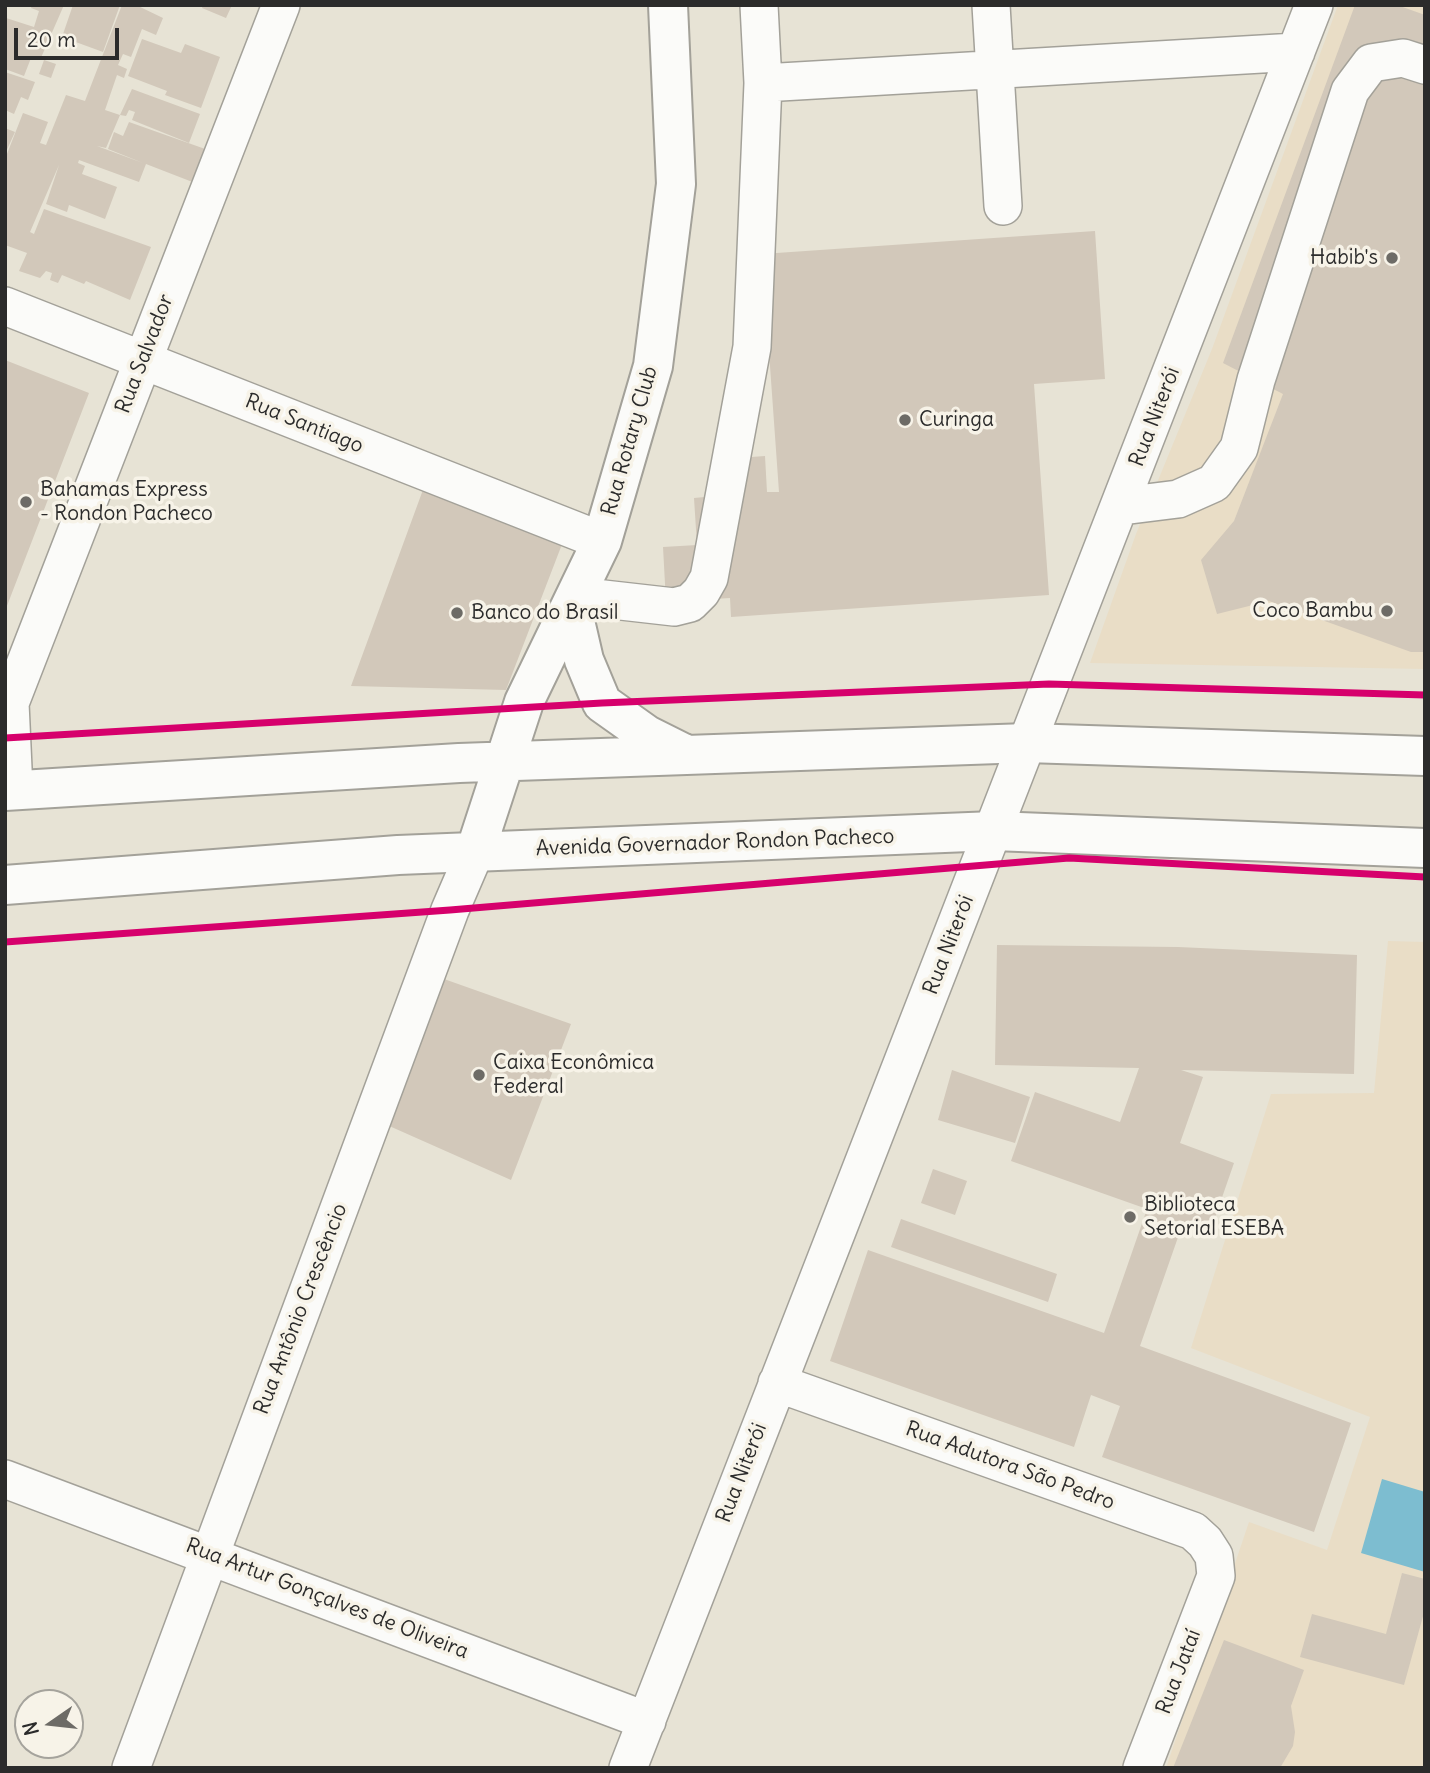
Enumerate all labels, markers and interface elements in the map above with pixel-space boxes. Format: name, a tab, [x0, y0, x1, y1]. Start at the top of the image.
scale bar	[18, 14, 122, 58]
text: 20 m	[27, 26, 76, 53]
place label: Habib's	[1310, 245, 1378, 271]
marker: Habib's	[1384, 250, 1400, 266]
street label: Rua Salvador	[111, 291, 179, 417]
street label: Rua Rotary Club	[597, 363, 663, 519]
street label: Rua Niterói	[1125, 364, 1185, 470]
street label: Rua Santiago	[241, 389, 367, 459]
place label: Curinga	[919, 407, 994, 433]
marker: Curinga	[897, 412, 913, 428]
place label: Bahamas Express - Rondon Pacheco	[40, 477, 213, 527]
marker: Bahamas Express - Rondon Pacheco	[18, 494, 34, 510]
place label: Coco Bambu	[1252, 598, 1373, 624]
place label: Banco do Brasil	[471, 600, 618, 626]
marker: Coco Bambu	[1379, 603, 1395, 619]
marker: Banco do Brasil	[449, 605, 465, 621]
street label: Avenida Governador Rondon Pacheco	[535, 824, 895, 862]
street label: Rua Niterói	[919, 892, 979, 998]
place label: Caixa Econômica Federal	[493, 1050, 654, 1100]
marker: Caixa Econômica Federal	[471, 1067, 487, 1083]
place label: Biblioteca Setorial ESEBA	[1144, 1192, 1284, 1242]
street label: Rua Antônio Crescêncio	[249, 1200, 353, 1418]
marker: Biblioteca Setorial ESEBA	[1122, 1209, 1138, 1225]
street label: Rua Adutora São Pedro	[902, 1416, 1118, 1516]
street label: Rua Niterói	[712, 1420, 772, 1526]
street label: Rua Artur Gonçalves de Oliveira	[182, 1533, 472, 1665]
street label: Rua Jataí	[1151, 1626, 1207, 1718]
north arrow	[14, 1689, 84, 1759]
text: N	[17, 1719, 44, 1738]

